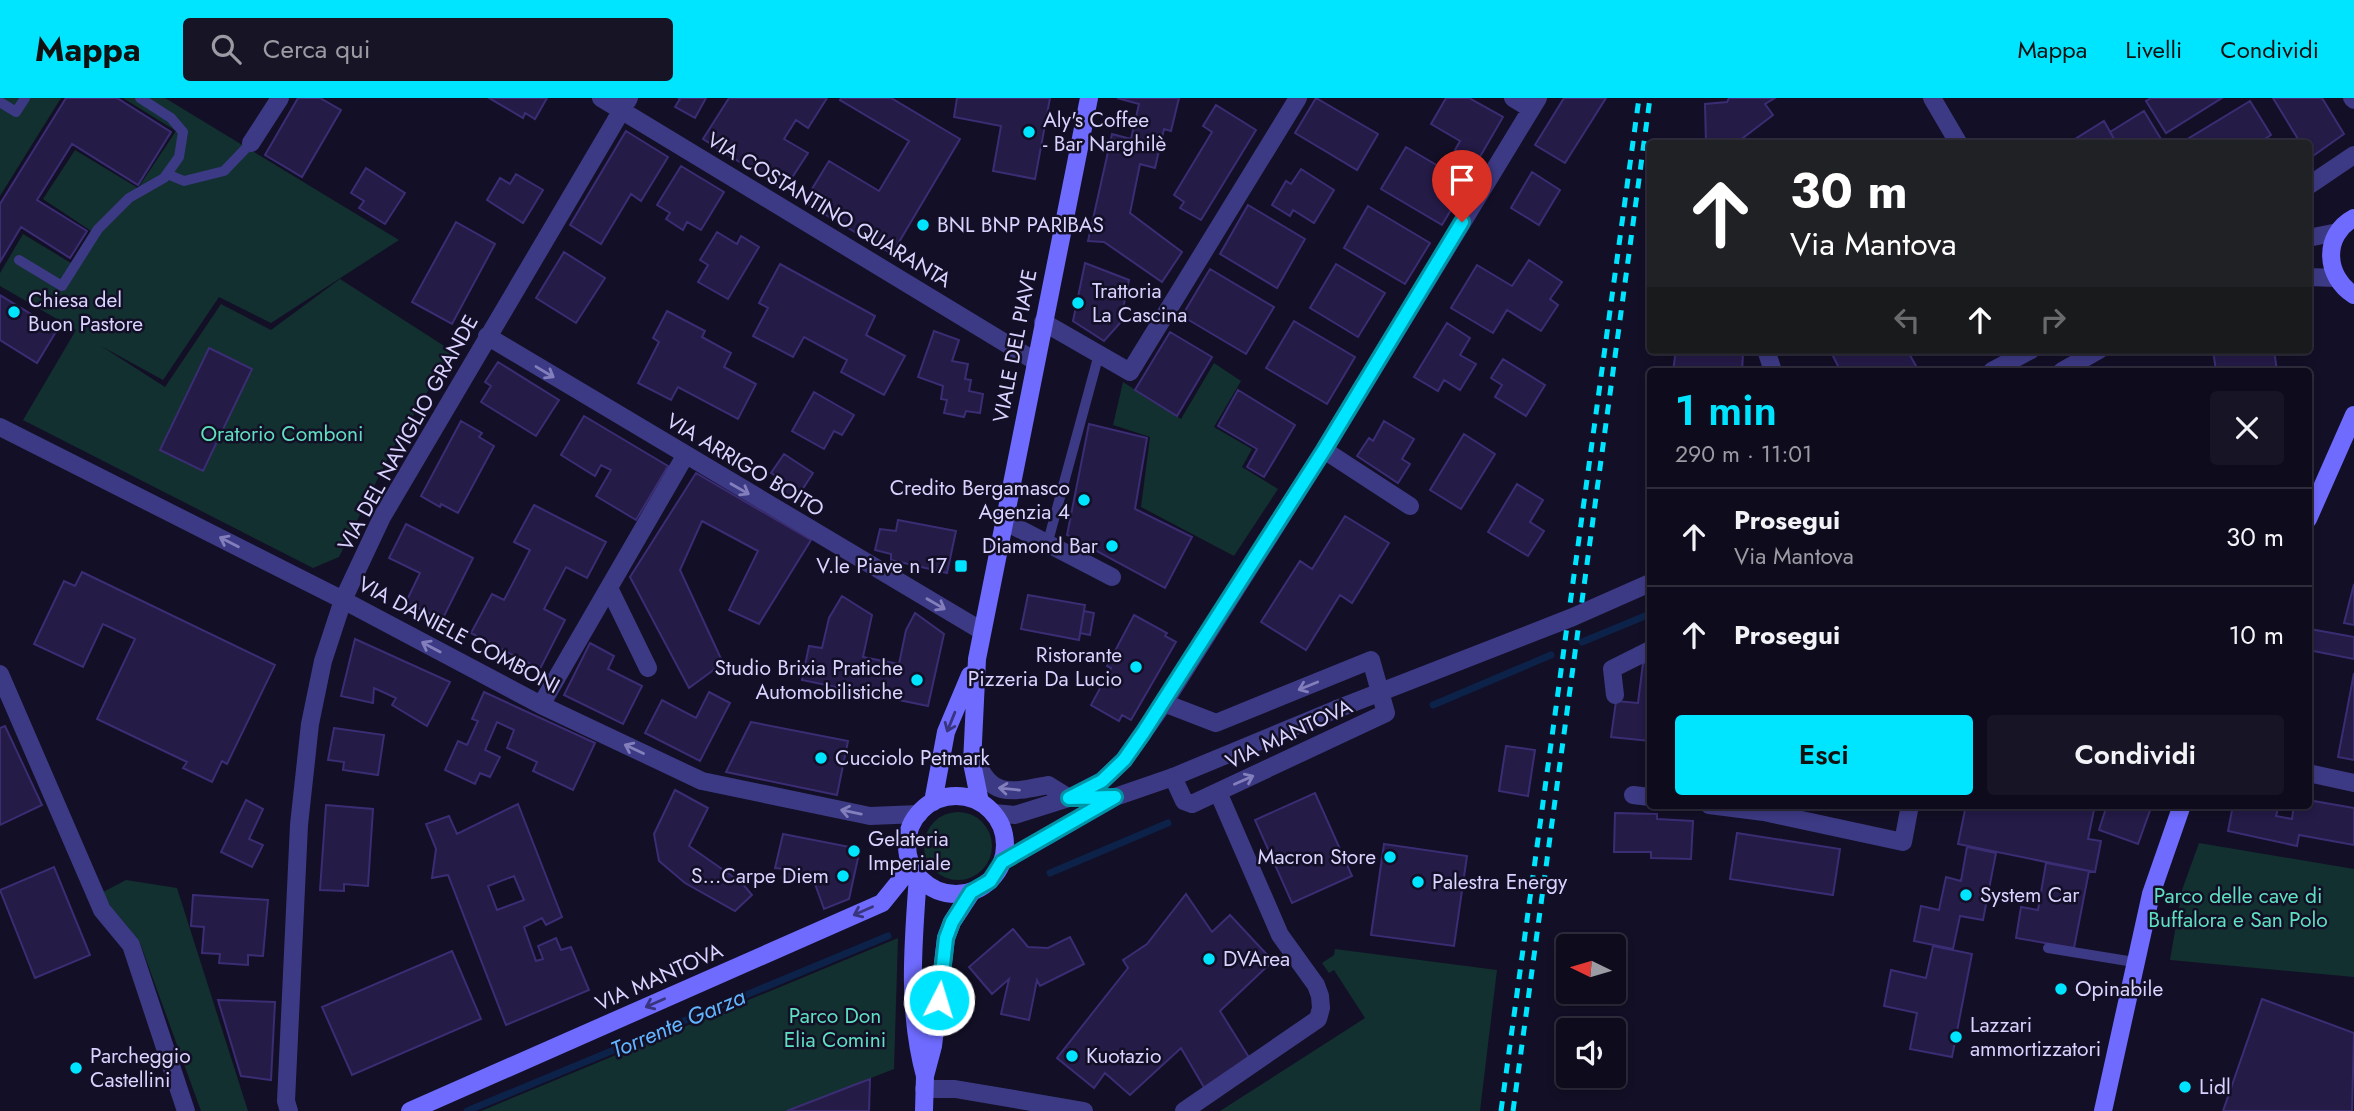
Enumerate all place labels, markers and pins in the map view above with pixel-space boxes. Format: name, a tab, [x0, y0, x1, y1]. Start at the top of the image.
place label: Aly's Coffee - Bar Narghilè	[1043, 105, 1167, 159]
marker: Aly's Coffee - Bar Narghilè	[1021, 124, 1037, 140]
pin	[1432, 150, 1492, 222]
place label: BNL BNP PARIBAS	[937, 210, 1104, 240]
marker: BNL BNP PARIBAS	[915, 217, 931, 233]
place label: Trattoria La Cascina	[1092, 276, 1187, 330]
place label: Chiesa del Buon Pastore	[28, 285, 143, 339]
marker: Trattoria La Cascina	[1070, 295, 1086, 311]
marker: Chiesa del Buon Pastore	[6, 304, 22, 320]
place label: Credito Bergamasco Agenzia 4	[890, 473, 1070, 527]
marker: Credito Bergamasco Agenzia 4	[1076, 492, 1092, 508]
place label: Diamond Bar	[982, 531, 1099, 561]
marker: Diamond Bar	[1104, 538, 1120, 554]
place label: V.le Piave n 17	[816, 551, 947, 581]
marker: V.le Piave n 17	[953, 558, 969, 574]
place label: Ristorante Pizzeria Da Lucio	[968, 640, 1122, 694]
place label: Studio Brixia Pratiche Automobilistiche	[714, 653, 903, 707]
marker: Ristorante Pizzeria Da Lucio	[1128, 659, 1144, 675]
marker: Studio Brixia Pratiche Automobilistiche	[909, 672, 925, 688]
place label: Cucciolo Petmark	[835, 743, 990, 773]
marker: Cucciolo Petmark	[813, 750, 829, 766]
place label: Gelateria Imperiale	[868, 824, 951, 878]
place label: Macron Store	[1257, 842, 1376, 872]
marker: Gelateria Imperiale	[846, 843, 862, 859]
marker: Macron Store	[1382, 849, 1398, 865]
place label: S...Carpe Diem	[691, 861, 829, 891]
place label: Palestra Energy	[1432, 867, 1568, 897]
marker: S...Carpe Diem	[835, 868, 851, 884]
marker: Palestra Energy	[1410, 874, 1426, 890]
place label: System Car	[1980, 880, 2080, 910]
marker: System Car	[1958, 887, 1974, 903]
place label: DVArea	[1223, 944, 1290, 974]
marker: DVArea	[1201, 951, 1217, 967]
place label: Opinabile	[2075, 974, 2163, 1004]
marker: Opinabile	[2053, 981, 2069, 997]
place label: Lazzari ammortizzatori	[1970, 1010, 2101, 1064]
marker: Lazzari ammortizzatori	[1948, 1029, 1964, 1045]
place label: Parcheggio Castellini	[90, 1041, 191, 1095]
place label: Kuotazio	[1086, 1041, 1161, 1071]
marker: Kuotazio	[1064, 1048, 1080, 1064]
marker: Parcheggio Castellini	[68, 1060, 84, 1076]
place label: Lidl	[2199, 1072, 2231, 1102]
marker: Lidl	[2177, 1079, 2193, 1095]

